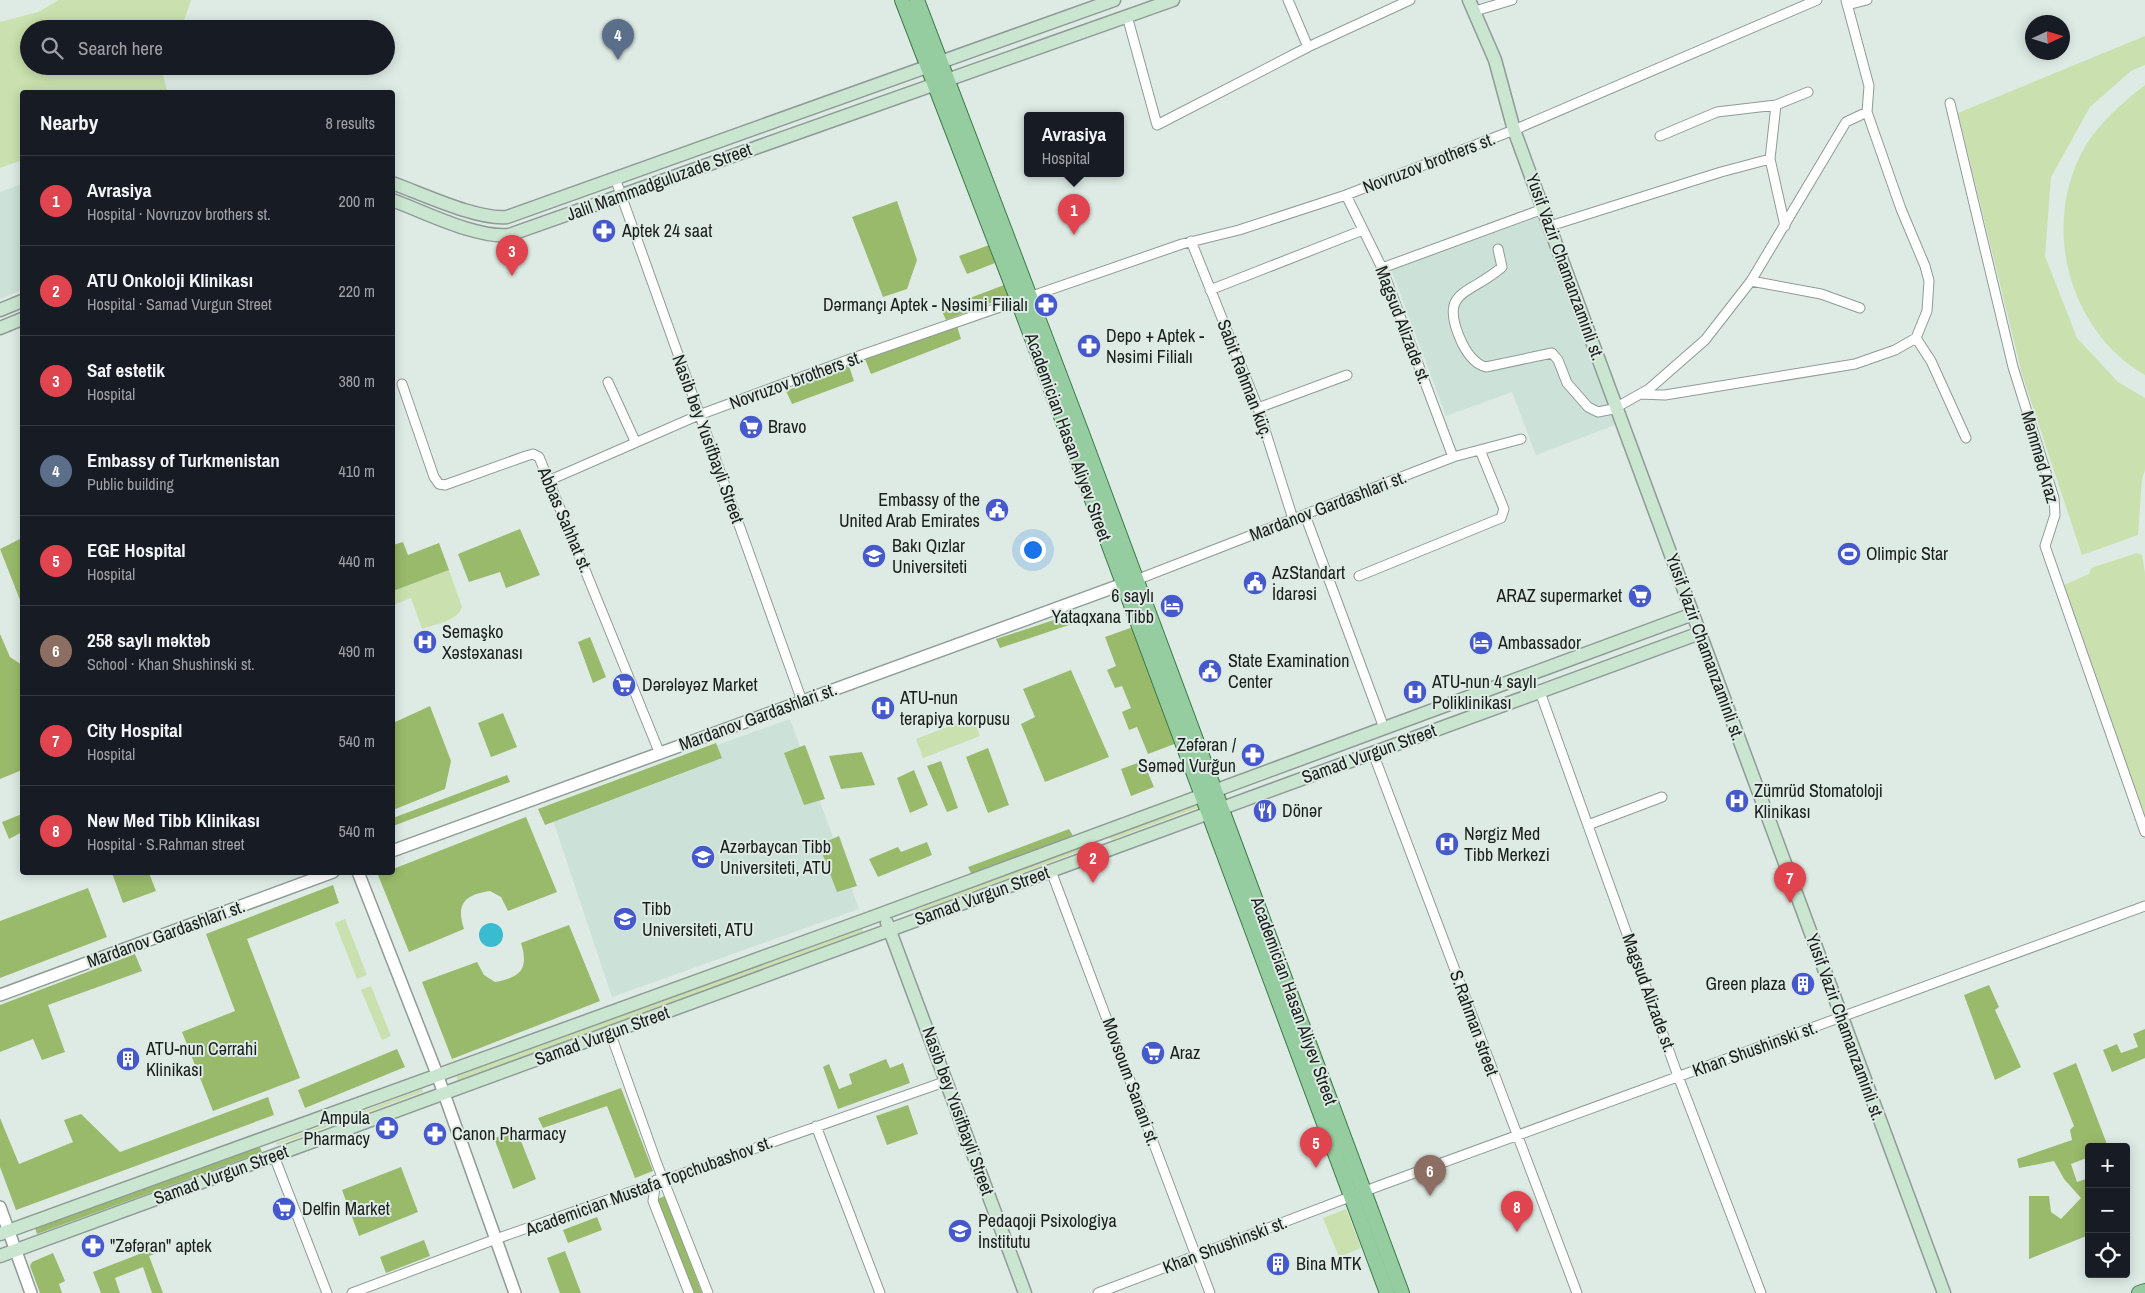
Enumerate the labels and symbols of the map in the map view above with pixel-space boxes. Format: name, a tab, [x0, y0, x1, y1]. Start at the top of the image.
north arrow	[2025, 15, 2070, 60]
pin: 4	[602, 19, 634, 60]
street label: Novruzov brothers st.	[1359, 126, 1499, 199]
street label: Jalil Mammadguluzade Street	[563, 136, 755, 227]
street label: Yusif Vazir Chamanzaminli st.	[1520, 170, 1611, 364]
pin: 1	[1058, 194, 1090, 235]
pharmacy icon: Aptek 24 saat	[591, 218, 617, 244]
place label: Aptek 24 saat	[621, 218, 712, 243]
pin: 3	[496, 235, 528, 276]
street label: Magsud Alizade st.	[1369, 262, 1437, 388]
place label: Dərmançı Aptek - Nəsimi Filialı	[823, 292, 1028, 317]
pharmacy icon: Dərmançı Aptek - Nəsimi Filialı	[1033, 292, 1059, 318]
street label: Sabit Rəhman küç.	[1211, 316, 1280, 442]
place label: Depo + Aptek - Nəsimi Filialı	[1106, 323, 1204, 369]
street label: Academician Hasan Aliyev Street	[1019, 328, 1118, 544]
pharmacy icon: Depo + Aptek - Nəsimi Filialı	[1076, 333, 1102, 359]
street label: Novruzov brothers st.	[726, 344, 866, 415]
street label: Nasib bey Yusifbayli Street	[666, 351, 751, 527]
street label: Məmməd Araz	[2015, 408, 2066, 506]
supermarket icon: Bravo	[738, 414, 764, 440]
place label: Bravo	[768, 414, 807, 439]
street label: Abbas Sahhat st.	[532, 462, 599, 576]
street label: Mardanov Gardashlari st.	[1246, 464, 1410, 547]
place label: Embassy of the United Arab Emirates	[839, 487, 980, 533]
public building icon: Embassy of the United Arab Emirates	[984, 497, 1010, 523]
place label: Bakı Qızlar Universiteti	[892, 533, 967, 579]
your location	[1020, 537, 1046, 563]
sports icon: Olimpic Star	[1836, 541, 1862, 567]
place label: Olimpic Star	[1866, 541, 1948, 566]
school or university icon: Bakı Qızlar Universiteti	[861, 543, 887, 569]
street label: Yusif Vazir Chamanzaminli st.	[1660, 550, 1751, 744]
place label: AzStandart İdarəsi	[1271, 560, 1345, 606]
public building icon: AzStandart İdarəsi	[1242, 570, 1268, 596]
place label: 6 saylı Yataqxana Tibb	[1051, 583, 1154, 629]
place label: ARAZ supermarket	[1496, 583, 1622, 608]
supermarket icon: ARAZ supermarket	[1627, 583, 1653, 609]
hotel icon: 6 saylı Yataqxana Tibb	[1159, 593, 1185, 619]
place label: Semaşko Xəstəxanası	[442, 619, 523, 665]
hospital icon: Semaşko Xəstəxanası	[412, 629, 438, 655]
hotel icon: Ambassador	[1468, 630, 1494, 656]
place label: Ambassador	[1497, 630, 1581, 655]
place label: State Examination Center	[1228, 648, 1349, 694]
public building icon: State Examination Center	[1197, 658, 1223, 684]
place label: ATU-nun 4 saylı Poliklinikası	[1431, 669, 1537, 715]
supermarket icon: Dərələyəz Market	[611, 672, 637, 698]
place label: Dərələyəz Market	[642, 672, 758, 697]
street label: Mardanov Gardashlari st.	[675, 676, 840, 757]
hospital icon: ATU-nun 4 saylı Poliklinikası	[1402, 679, 1428, 705]
place label: ATU-nun terapiya korpusu	[899, 685, 1010, 731]
hospital icon: ATU-nun terapiya korpusu	[870, 695, 896, 721]
street label: Samad Vurgun Street	[1298, 718, 1440, 789]
place label: Zəfəran / Səməd Vurğun	[1138, 732, 1237, 778]
pharmacy icon: Zəfəran / Səməd Vurğun	[1240, 742, 1266, 768]
place label: Zümrüd Stomatoloji Klinikası	[1754, 778, 1883, 824]
hospital icon: Zümrüd Stomatoloji Klinikası	[1724, 788, 1750, 814]
restaurant icon: Dönər	[1252, 798, 1278, 824]
place label: Dönər	[1282, 798, 1322, 823]
place label: Nərgiz Med Tibb Merkezi	[1464, 821, 1550, 867]
hospital icon: Nərgiz Med Tibb Merkezi	[1434, 831, 1460, 857]
place label: Azərbaycan Tibb Universiteti, ATU	[719, 834, 831, 880]
pin: 2	[1077, 842, 1109, 883]
school or university icon: Azərbaycan Tibb Universiteti, ATU	[690, 844, 716, 870]
street label: Samad Vurgun Street	[911, 860, 1053, 931]
pin: 7	[1774, 862, 1806, 903]
street label: Academician Hasan Aliyev Street	[1245, 892, 1344, 1108]
street label: Mardanov Gardashlari st.	[83, 893, 248, 974]
place label: Tibb Universiteti, ATU	[642, 896, 753, 942]
school or university icon: Tibb Universiteti, ATU	[612, 906, 638, 932]
street label: Magsud Alizade st.	[1616, 930, 1683, 1056]
street label: Yusif Vazir Chamanzaminli st.	[1800, 930, 1891, 1124]
street label: S.Rahman street	[1444, 967, 1505, 1079]
place label: Green plaza	[1706, 971, 1786, 996]
building icon: Green plaza	[1790, 971, 1816, 997]
street label: Samad Vurgun Street	[531, 1000, 673, 1071]
street label: Movsoum Sanani st.	[1097, 1014, 1166, 1149]
street label: Khan Shushinski st.	[1689, 1014, 1821, 1083]
street label: Nasib bey Yusifbayli Street	[916, 1023, 1001, 1199]
place label: ATU-nun Cərrahi Klinikası	[145, 1036, 257, 1082]
supermarket icon: Araz	[1140, 1040, 1166, 1066]
place label: Araz	[1169, 1040, 1200, 1065]
building icon: ATU-nun Cərrahi Klinikası	[115, 1046, 141, 1072]
place label: Ampula Pharmacy	[304, 1105, 371, 1151]
pharmacy icon: Ampula Pharmacy	[374, 1115, 400, 1141]
pharmacy icon: Canon Pharmacy	[422, 1121, 448, 1147]
place label: Canon Pharmacy	[452, 1121, 567, 1146]
pin: 5	[1300, 1127, 1332, 1168]
street label: Academician Mustafa Topchubashov st.	[521, 1129, 776, 1242]
street label: Samad Vurgun Street	[150, 1139, 292, 1210]
pin: 6	[1414, 1155, 1446, 1196]
pin: 8	[1501, 1191, 1533, 1232]
supermarket icon: Delfin Market	[271, 1196, 297, 1222]
place label: Delfin Market	[302, 1196, 390, 1221]
place label: Pedaqoji Psixologiya İnstitutu	[978, 1208, 1117, 1254]
street label: Khan Shushinski st.	[1159, 1209, 1291, 1280]
school or university icon: Pedaqoji Psixologiya İnstitutu	[947, 1218, 973, 1244]
pharmacy icon: "Zəfəran" aptek	[80, 1233, 106, 1259]
place label: "Zəfəran" aptek	[110, 1233, 212, 1258]
building icon: Bina MTK	[1265, 1251, 1291, 1277]
place label: Bina MTK	[1296, 1251, 1362, 1276]

